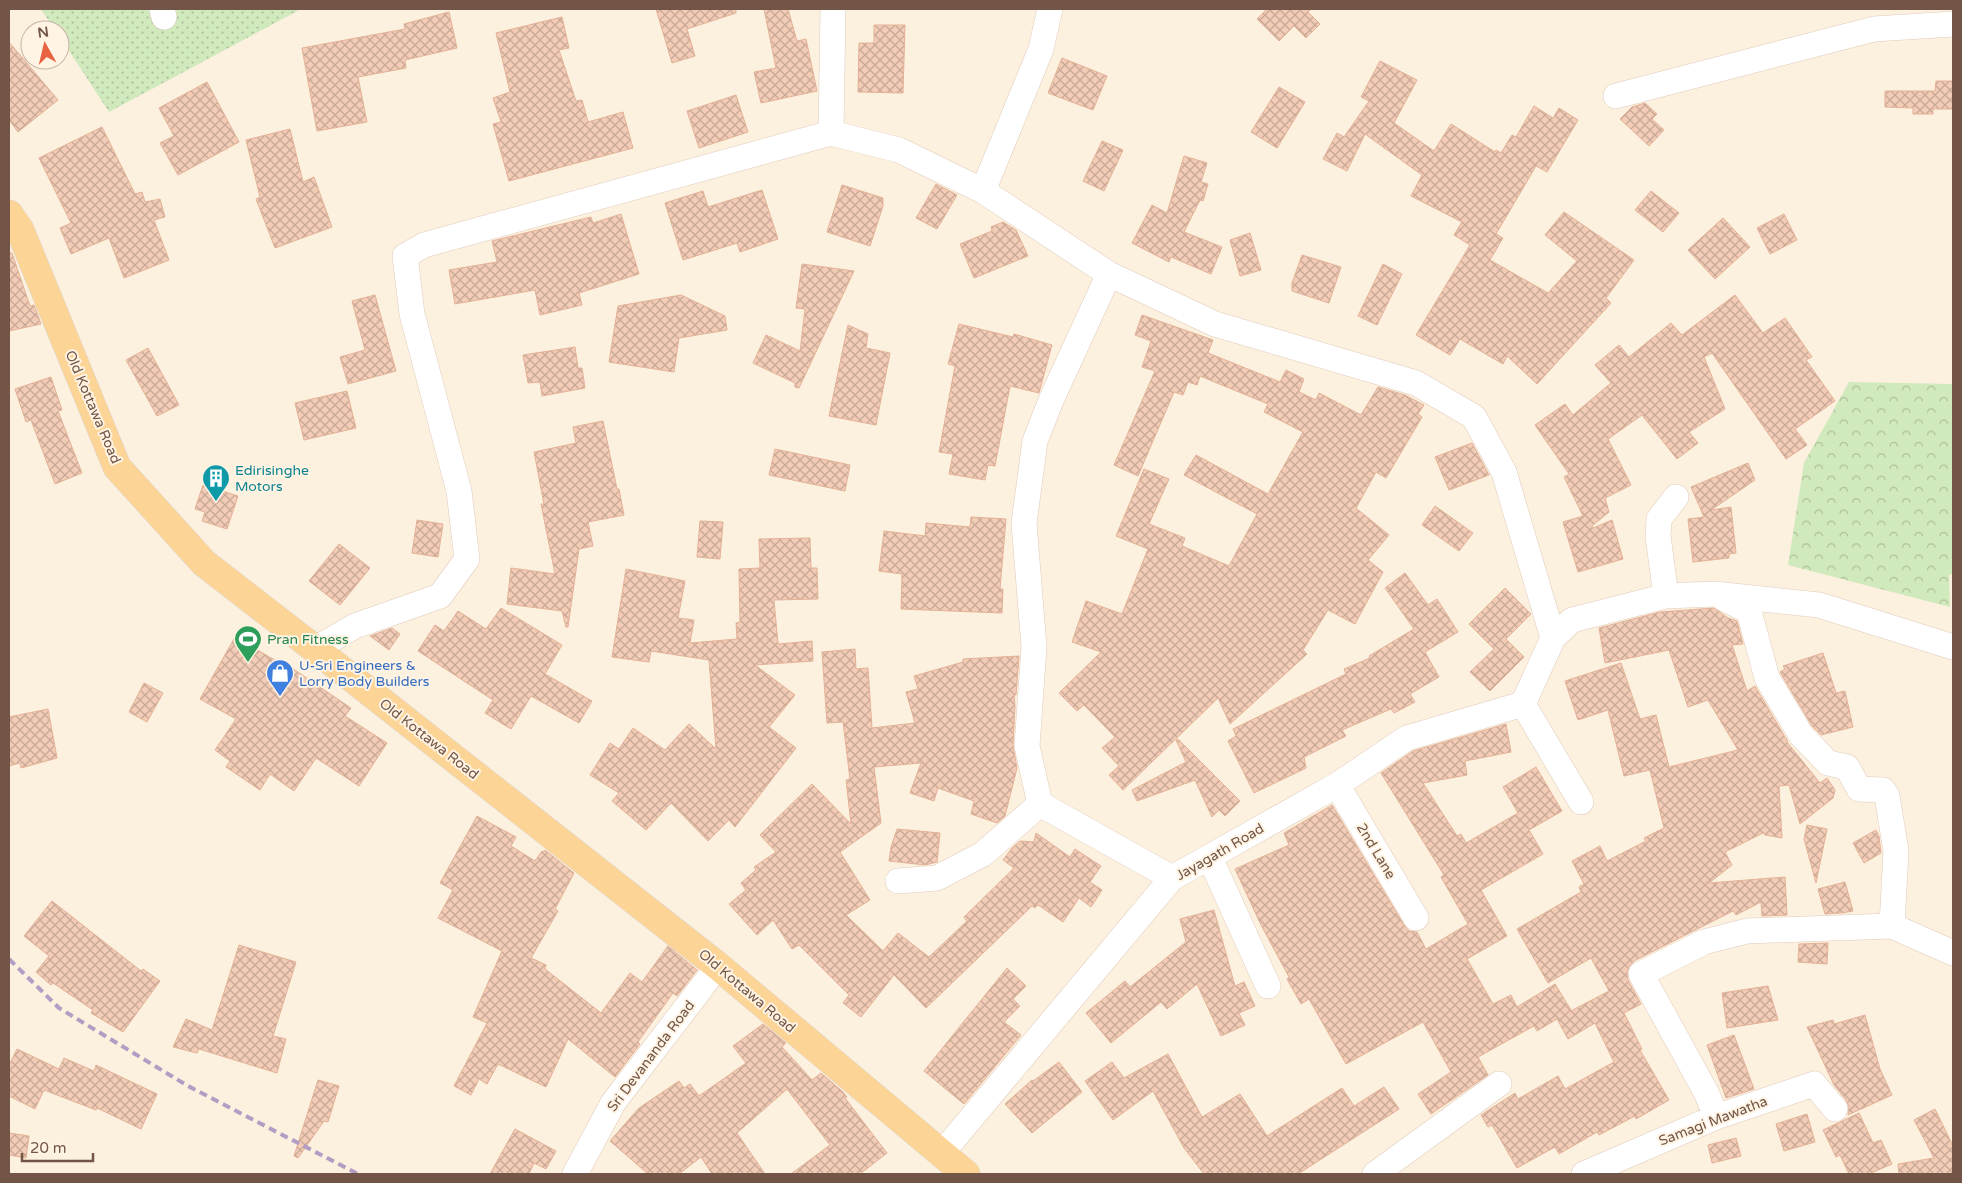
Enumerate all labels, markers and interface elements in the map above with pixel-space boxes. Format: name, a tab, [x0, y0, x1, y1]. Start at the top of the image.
north arrow	[20, 20, 70, 70]
text: N	[37, 23, 50, 42]
street label: Old Kottawa Road	[62, 348, 124, 466]
place label: Edirisinghe Motors	[235, 462, 309, 495]
building icon: Edirisinghe Motors	[201, 463, 231, 502]
sports icon: Pran Fitness	[233, 624, 263, 663]
place label: Pran Fitness	[267, 631, 349, 648]
place label: U-Sri Engineers & Lorry Body Builders	[299, 657, 430, 690]
shop icon: U-Sri Engineers & Lorry Body Builders	[265, 658, 295, 697]
street label: Old Kottawa Road	[376, 695, 482, 783]
street label: Jayagath Road	[1173, 820, 1267, 884]
street label: 2nd Lane	[1353, 820, 1399, 882]
street label: Old Kottawa Road	[695, 946, 799, 1036]
street label: Sri Devananda Road	[604, 997, 698, 1115]
street label: Samagi Mawatha	[1656, 1092, 1770, 1150]
scale bar	[22, 1130, 94, 1162]
text: 20 m	[30, 1139, 67, 1157]

